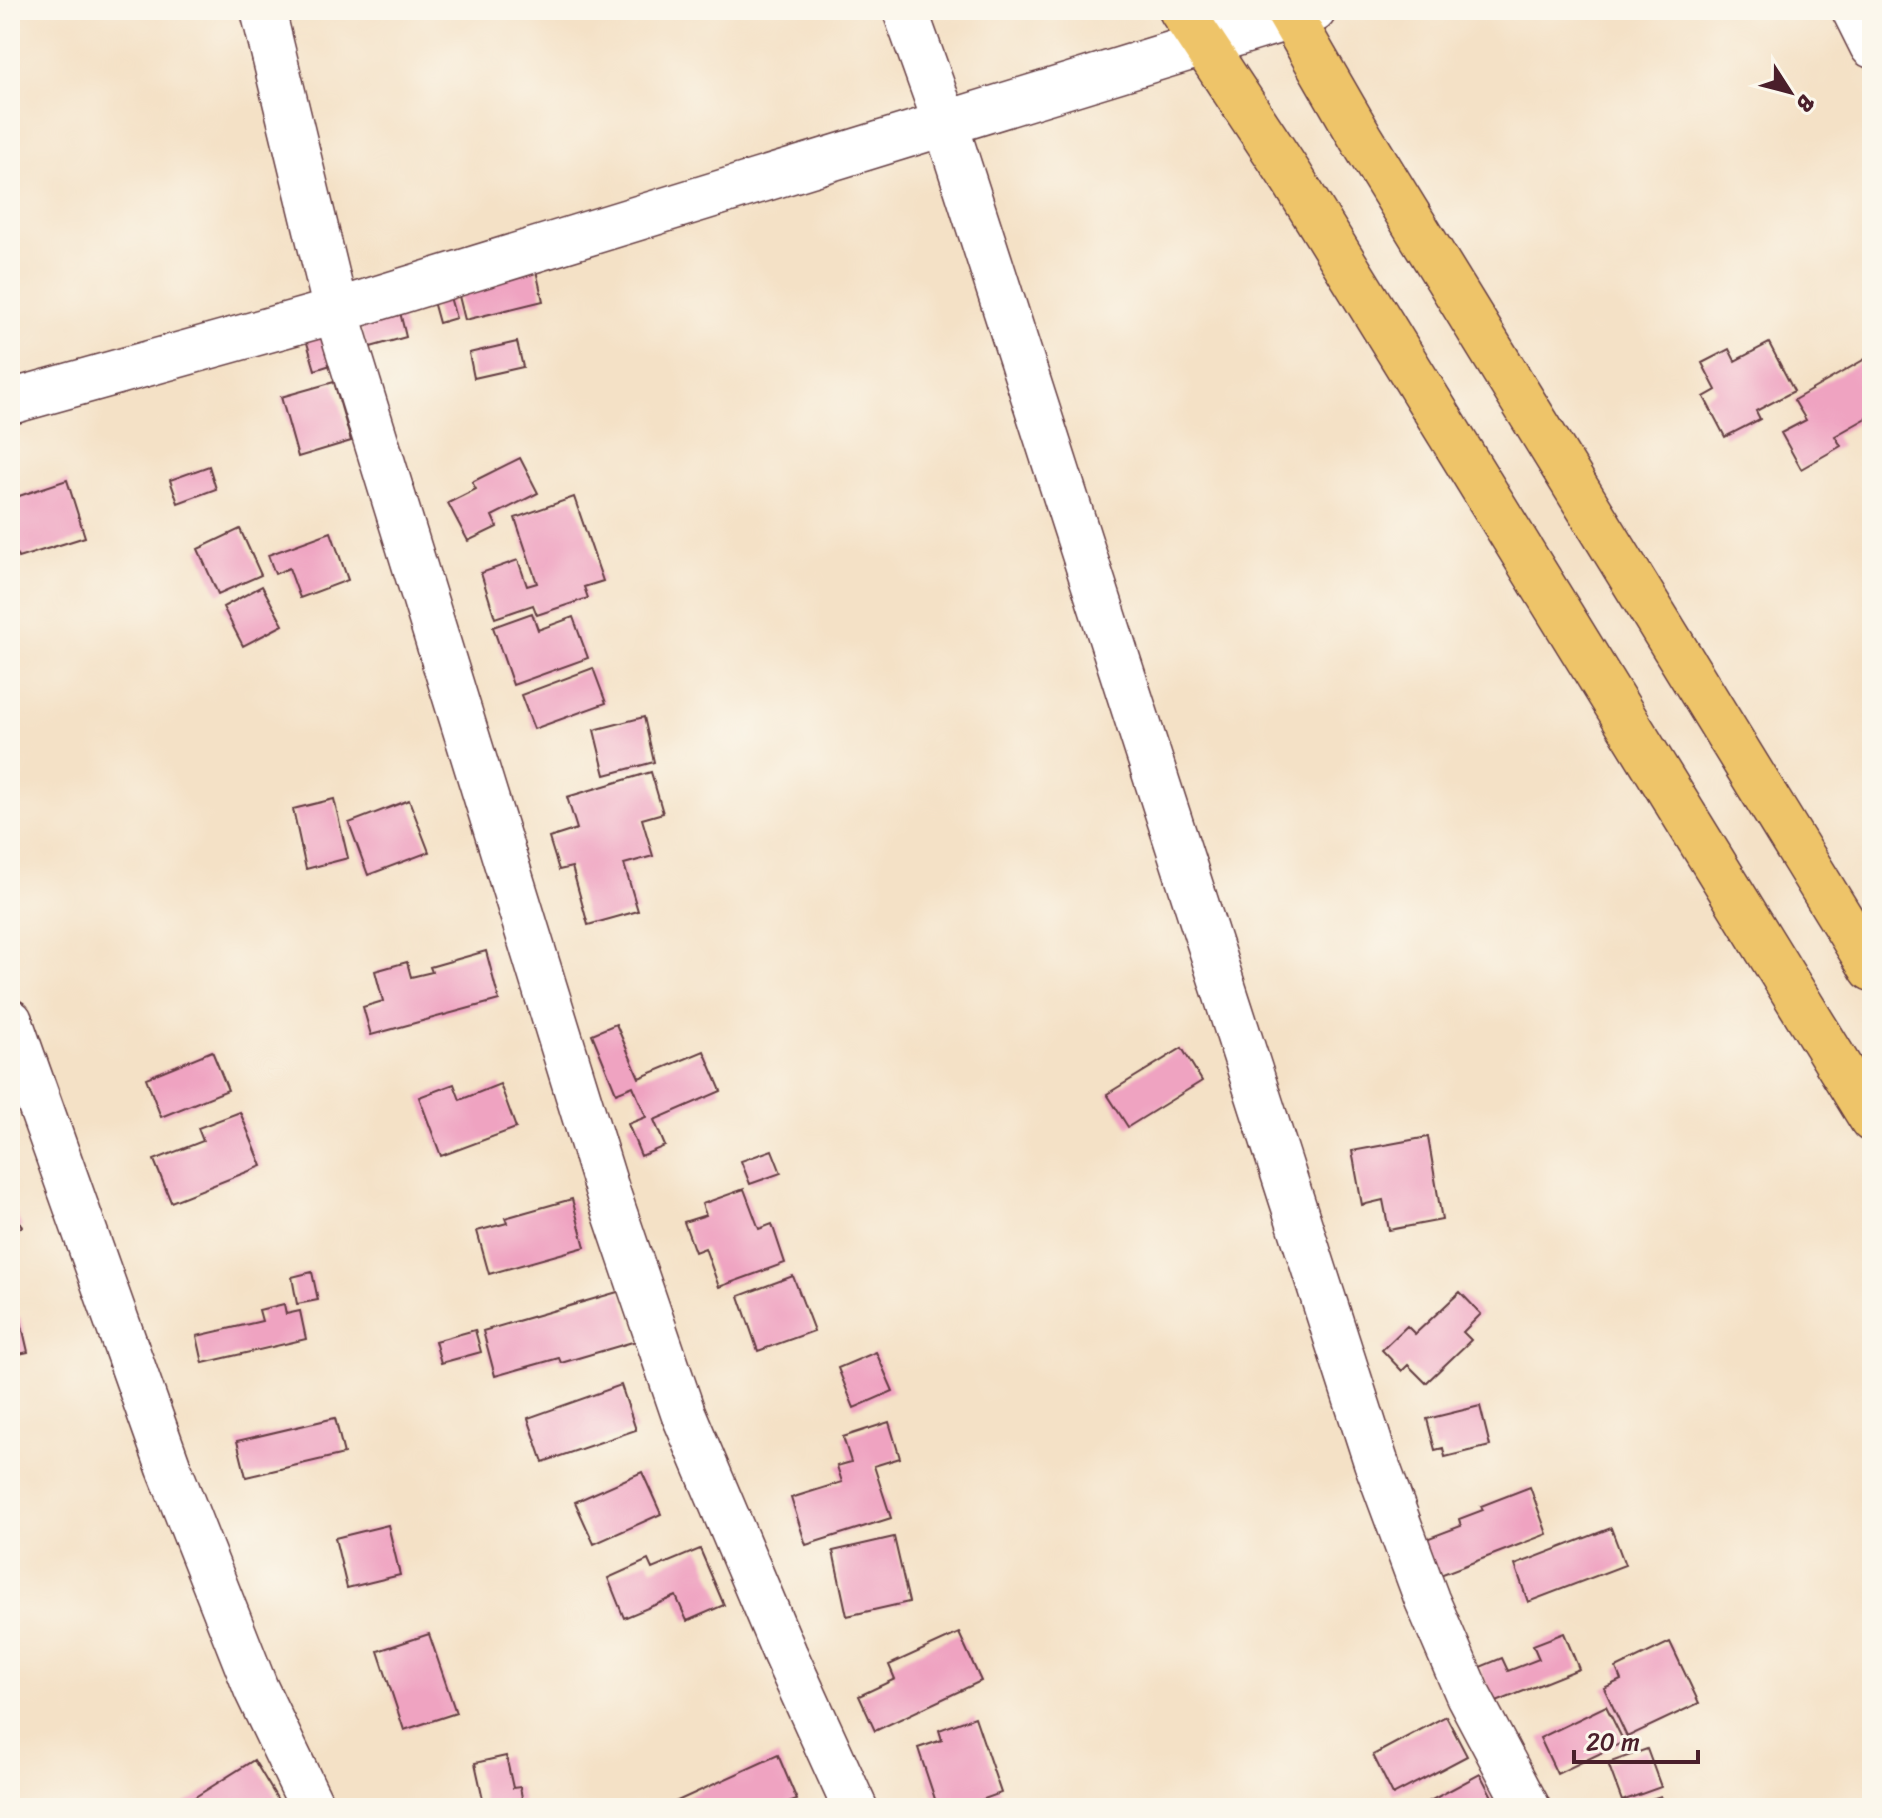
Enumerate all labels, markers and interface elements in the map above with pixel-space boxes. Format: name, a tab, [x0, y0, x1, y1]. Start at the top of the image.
north arrow	[1750, 52, 1830, 132]
text: B	[1786, 86, 1826, 121]
scale bar	[1574, 1714, 1698, 1764]
text: 20 m	[1586, 1721, 1640, 1763]

